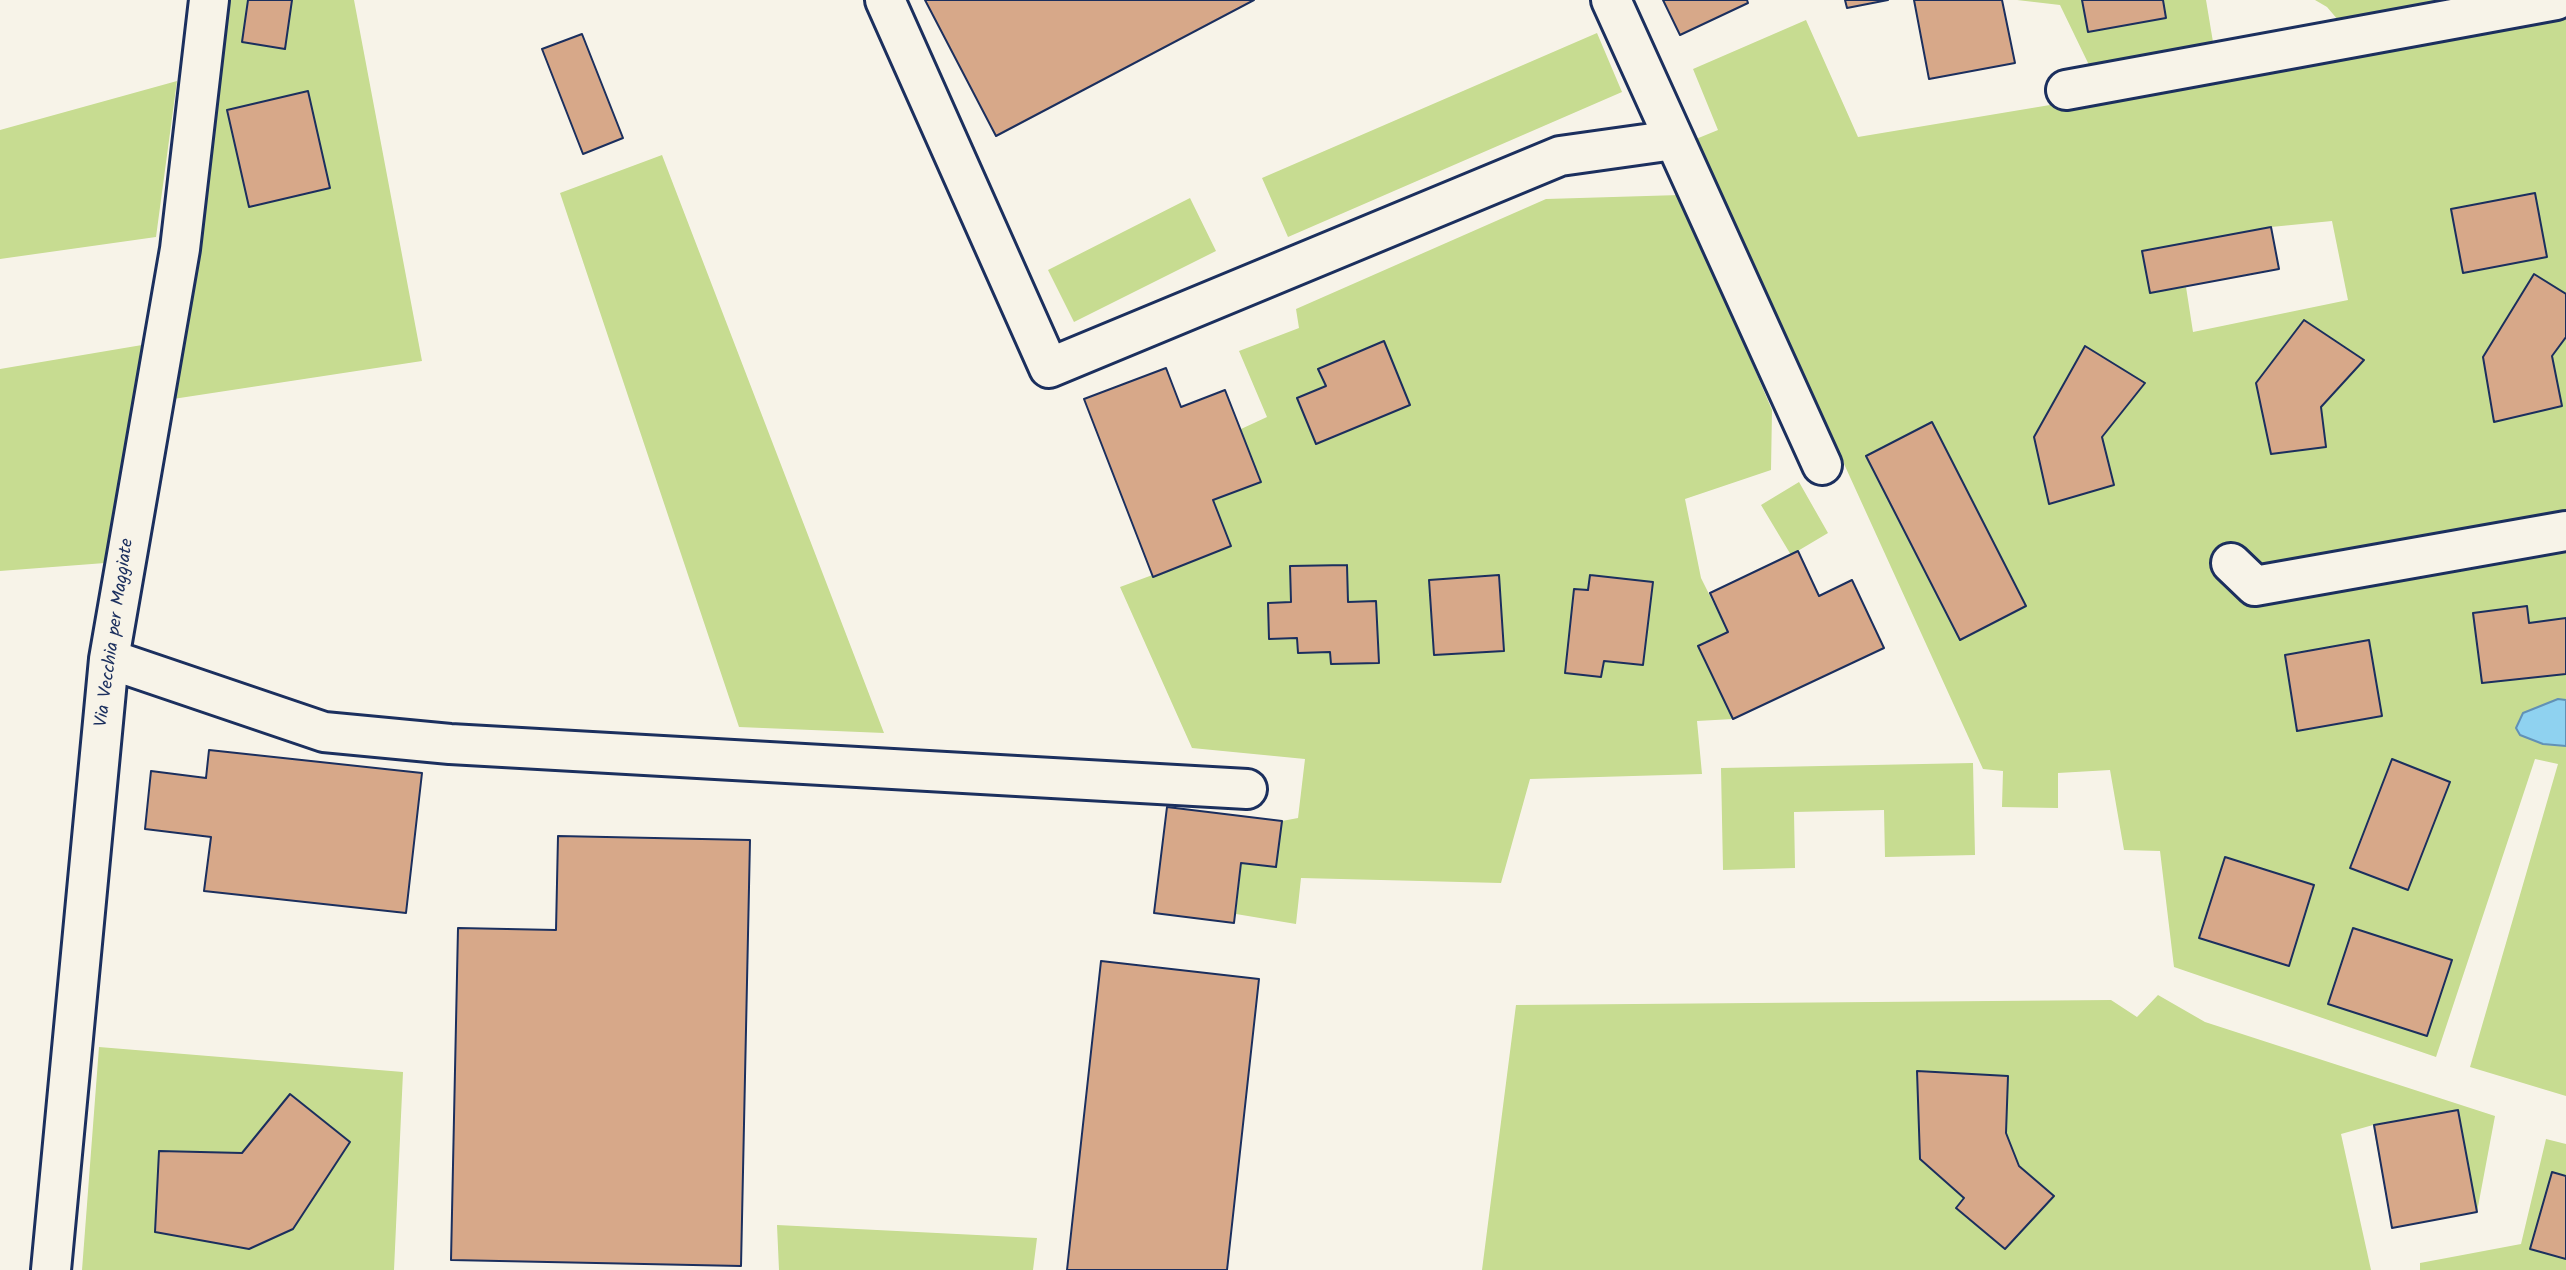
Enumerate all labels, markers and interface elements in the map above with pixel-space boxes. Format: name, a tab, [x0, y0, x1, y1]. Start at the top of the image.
street label: Via Vecchia per Maggiate	[92, 537, 140, 729]

